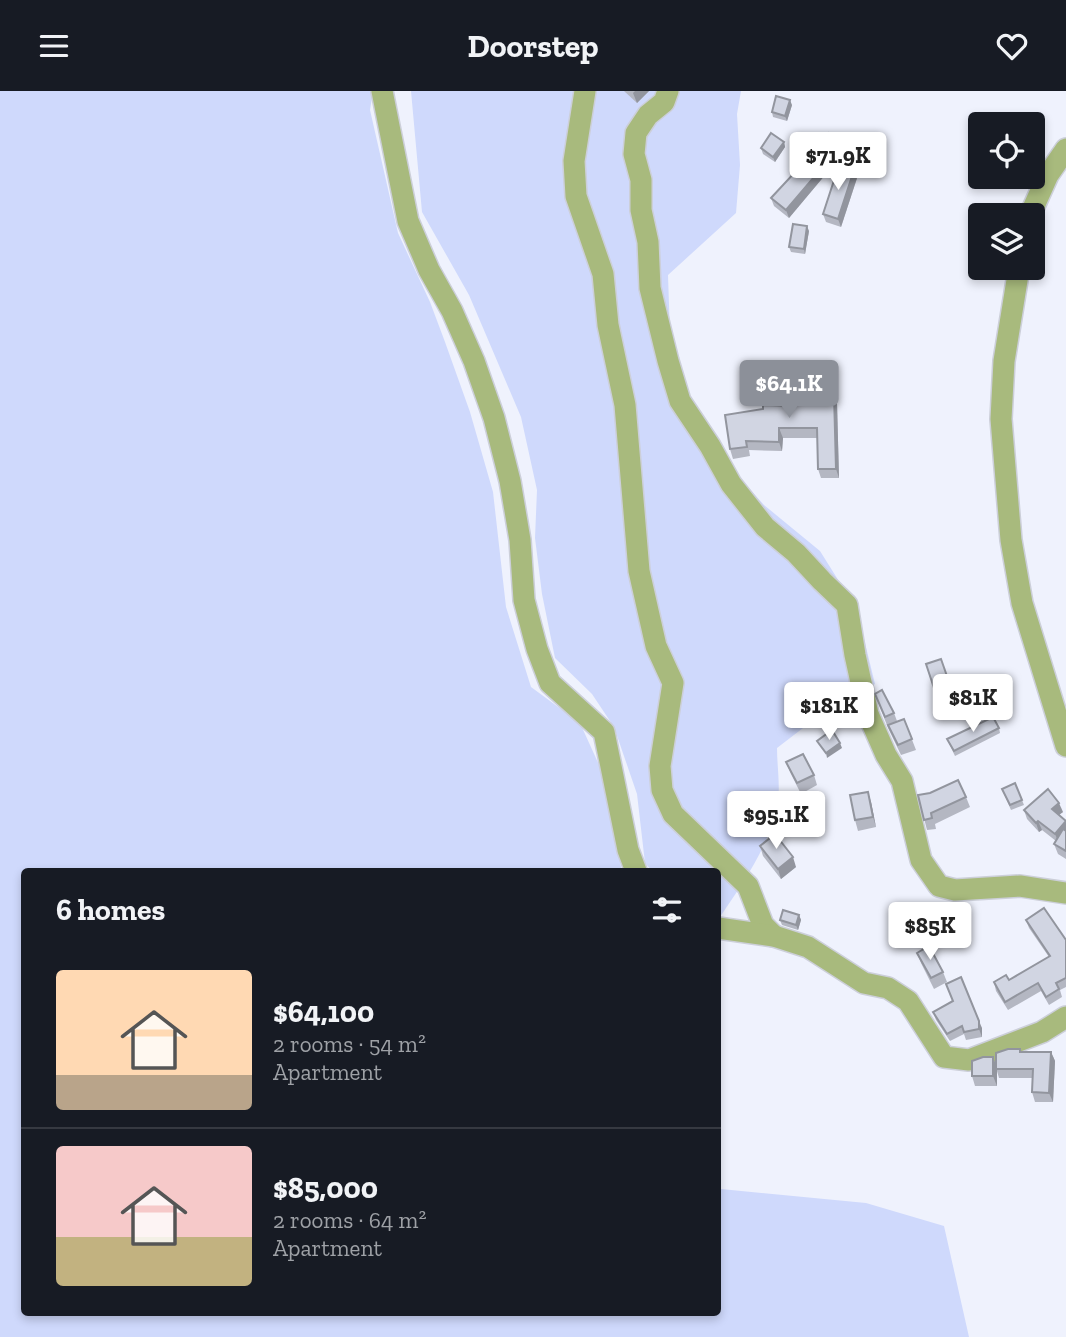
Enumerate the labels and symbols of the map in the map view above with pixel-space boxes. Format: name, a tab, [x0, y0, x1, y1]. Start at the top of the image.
pin: $71.9K	[781, 133, 895, 192]
pin: $64.1K	[732, 361, 846, 420]
pin: $81K	[932, 675, 1014, 734]
pin: $181K	[780, 683, 878, 742]
pin: $95.1K	[719, 791, 833, 851]
pin: $85K	[889, 903, 971, 962]

